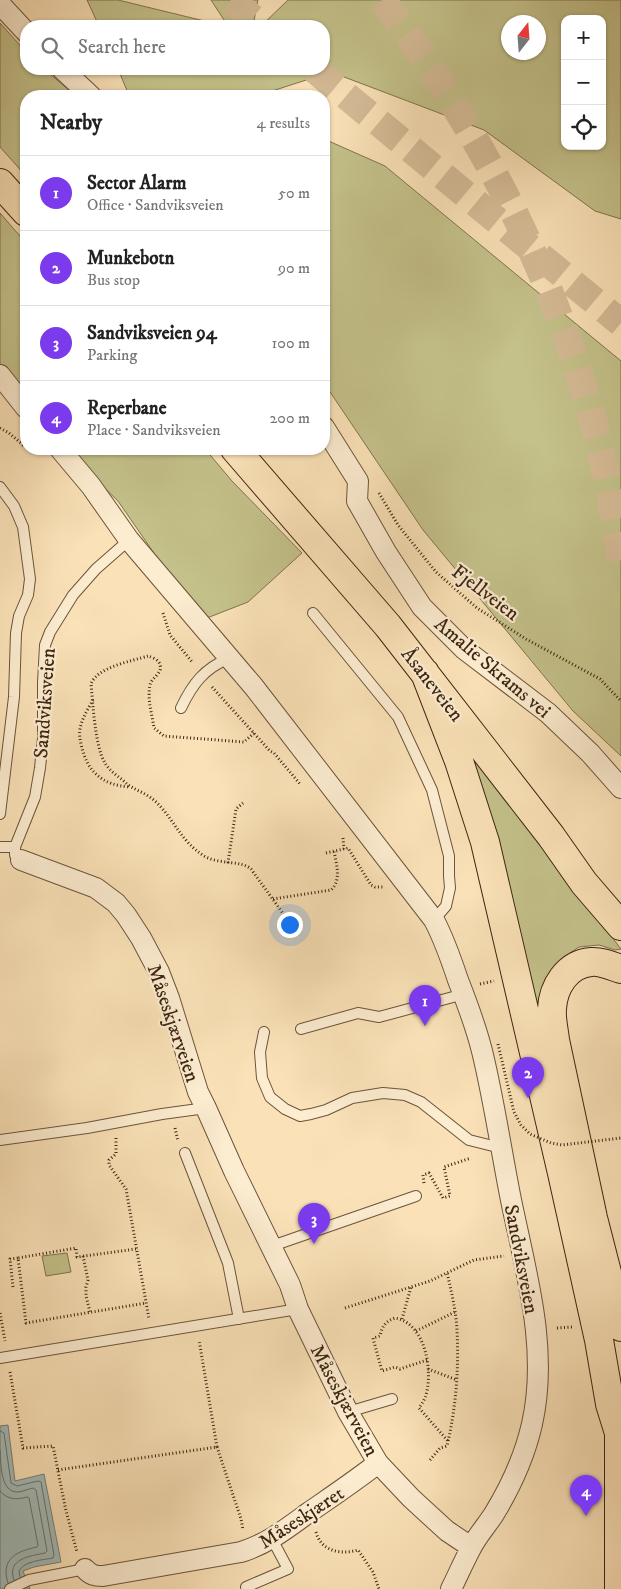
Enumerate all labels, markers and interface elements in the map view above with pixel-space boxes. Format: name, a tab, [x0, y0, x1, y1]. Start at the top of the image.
north arrow	[501, 15, 546, 60]
map controls	[561, 15, 606, 150]
button: +	[561, 15, 606, 60]
search box	[20, 20, 330, 75]
icon: search	[38, 34, 66, 62]
text: Search here	[78, 36, 166, 59]
button: −	[561, 60, 606, 105]
button: locate	[561, 105, 606, 150]
text: Nearby	[40, 110, 102, 136]
text: 4 results	[257, 113, 310, 133]
text: Sector Alarm	[87, 172, 187, 195]
text: 1	[53, 183, 59, 203]
text: 50 m	[278, 183, 310, 203]
text: Office · Sandviksveien	[87, 195, 224, 215]
text: Munkebotn	[87, 247, 174, 270]
text: 2	[52, 258, 60, 278]
text: 90 m	[278, 258, 310, 278]
text: Bus stop	[87, 270, 140, 290]
text: Sandviksveien 94	[87, 322, 217, 345]
text: 3	[53, 333, 59, 353]
text: 100 m	[272, 333, 310, 353]
text: Parking	[87, 345, 137, 365]
text: Reperbane	[87, 397, 167, 420]
text: 4	[51, 408, 61, 428]
text: 200 m	[269, 408, 310, 428]
text: Place · Sandviksveien	[87, 420, 221, 440]
street label: Fjellveien	[446, 560, 524, 627]
street label: Amalie Skrams vei	[429, 612, 555, 724]
street label: Åsaneveien	[395, 642, 470, 728]
street label: Sandviksveien	[29, 646, 62, 759]
your location	[277, 912, 303, 938]
street label: Måseskjærveien	[141, 961, 205, 1086]
pin: 1	[409, 985, 441, 1026]
pin: 2	[512, 1057, 544, 1098]
pin: 3	[298, 1203, 330, 1244]
street label: Sandviksveien	[498, 1203, 543, 1317]
street label: Måseskjærveien	[304, 1340, 384, 1461]
pin: 4	[570, 1475, 602, 1516]
street label: Måseskjæret	[254, 1481, 349, 1555]

